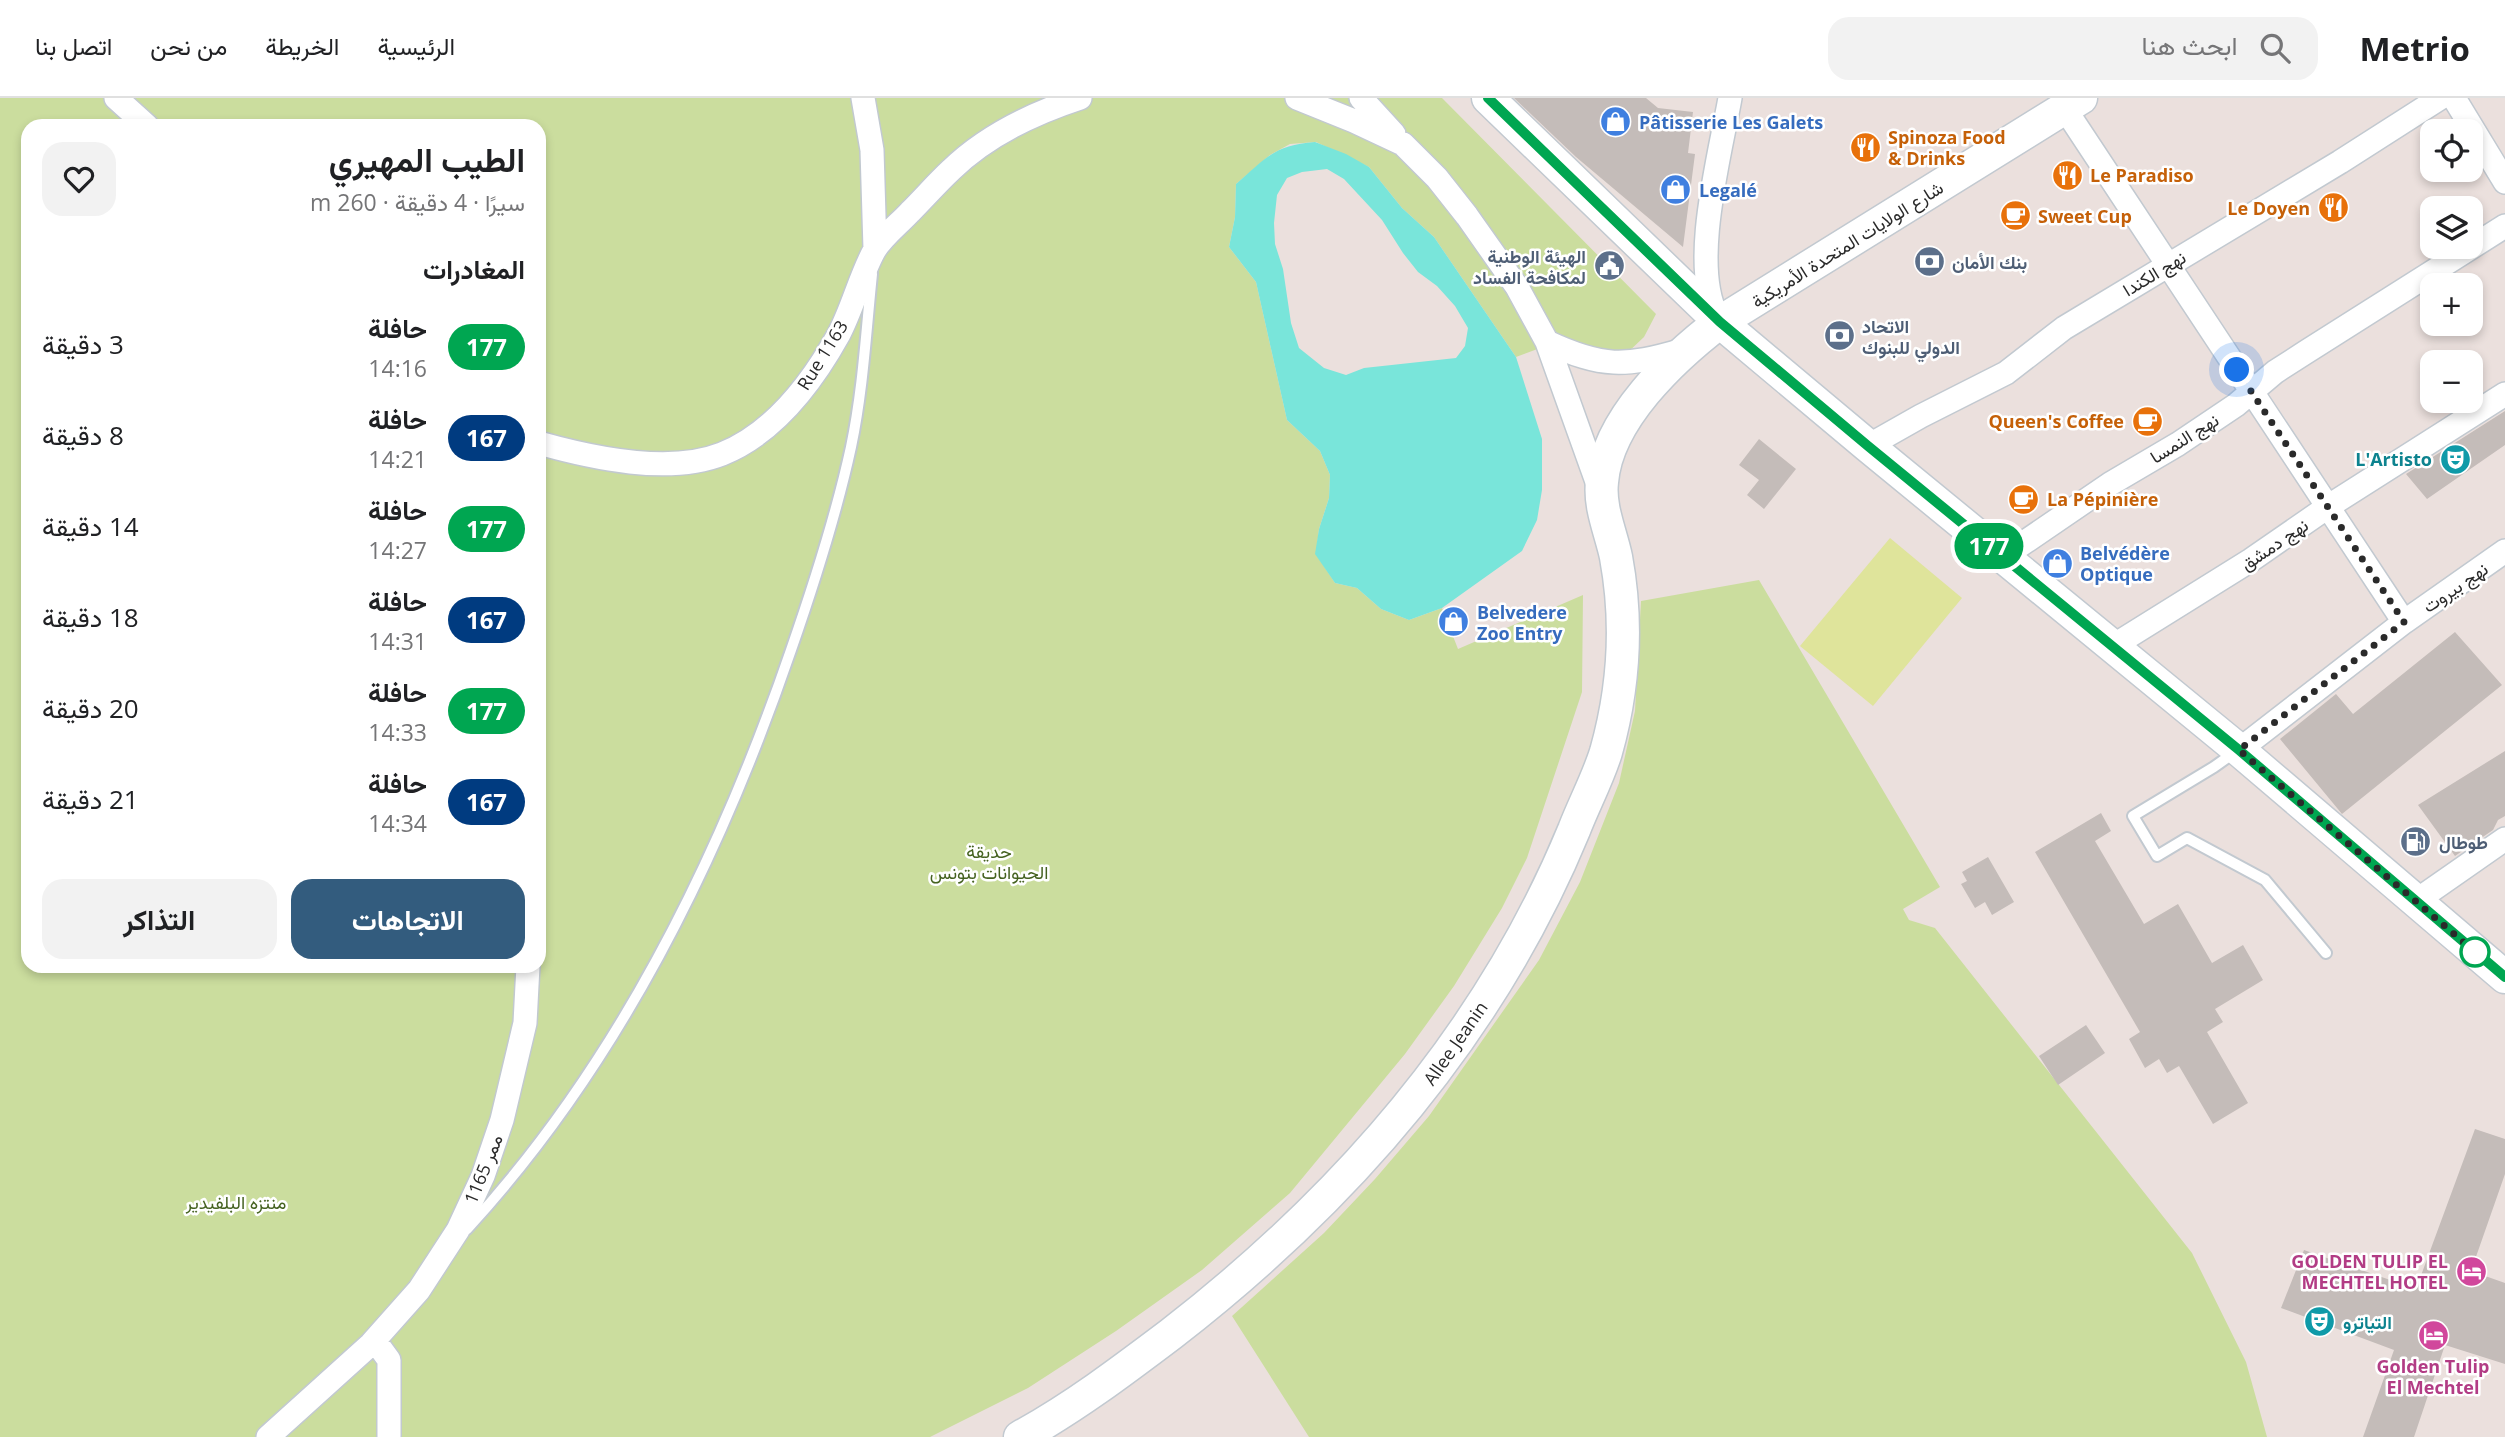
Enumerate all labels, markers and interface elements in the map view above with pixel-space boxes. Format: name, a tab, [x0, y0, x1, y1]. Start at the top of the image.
search box	[1828, 17, 2318, 80]
text: Metrio	[2360, 26, 2470, 71]
text: ابحث هنا	[2142, 27, 2238, 63]
text: اتصل بنا	[35, 29, 112, 62]
text: من نحن	[150, 29, 227, 62]
text: الخريطة	[265, 29, 339, 62]
text: الرئيسية	[377, 29, 455, 62]
icon: search	[2256, 29, 2294, 67]
shop icon: Pâtisserie Les Galets	[1599, 105, 1633, 139]
place label: Pâtisserie Les Galets	[1639, 110, 1823, 134]
map controls	[2420, 119, 2483, 413]
button: locate	[2420, 119, 2483, 182]
place label: Spinoza Food & Drinks	[1888, 125, 2006, 170]
restaurant icon: Spinoza Food & Drinks	[1848, 130, 1882, 164]
text: الطيب المهيري	[329, 137, 525, 182]
button: heart	[42, 142, 116, 216]
restaurant icon: Le Paradiso	[2050, 158, 2084, 192]
place label: Le Paradiso	[2090, 163, 2194, 187]
shop icon: Legalé	[1659, 173, 1693, 207]
street label: شارع الولايات المتحدة الأمريكية	[1747, 175, 1948, 314]
place label: Legalé	[1699, 178, 1757, 202]
text: سيرًا · 4 دقيقة · 260 m	[310, 186, 525, 218]
restaurant icon: Le Doyen	[2316, 191, 2350, 225]
place label: Le Doyen	[2227, 196, 2310, 220]
button: layers	[2420, 196, 2483, 259]
cafe icon: Sweet Cup	[1998, 199, 2032, 233]
place label: Sweet Cup	[2038, 204, 2132, 228]
place label: الهيئة الوطنية لمكافحة الفساد	[1473, 244, 1586, 289]
bank icon: بنك الأمان	[1912, 245, 1946, 279]
street label: نهج الكندا	[2118, 245, 2190, 302]
public building icon: الهيئة الوطنية لمكافحة الفساد	[1592, 249, 1626, 283]
place label: بنك الأمان	[1952, 250, 2027, 274]
text: المغادرات	[423, 251, 525, 287]
button: +	[2420, 273, 2483, 336]
text: حافلة	[368, 310, 427, 346]
place label: الاتحاد الدولي للبنوك	[1862, 314, 1960, 363]
street label: Rue 1163	[791, 316, 853, 394]
bank icon: الاتحاد الدولي للبنوك	[1822, 319, 1856, 353]
text: 3 دقيقة	[42, 326, 124, 362]
text: 177	[466, 330, 507, 363]
button: −	[2420, 350, 2483, 413]
text: 14:16	[368, 352, 427, 384]
your location	[2219, 352, 2254, 387]
text: حافلة	[368, 401, 427, 437]
cafe icon: Queen's Coffee	[2130, 404, 2164, 438]
street label: نهج النمسا	[2145, 407, 2223, 469]
place label: Queen's Coffee	[1989, 409, 2124, 433]
text: 8 دقيقة	[42, 417, 124, 453]
text: 167	[466, 421, 507, 454]
theatre icon: L'Artisto	[2438, 442, 2472, 476]
text: 14:21	[368, 443, 427, 475]
place label: L'Artisto	[2355, 447, 2432, 471]
cafe icon: La Pépinière	[2007, 482, 2041, 516]
place label: La Pépinière	[2047, 487, 2158, 511]
text: حافلة	[368, 492, 427, 528]
text: 14 دقيقة	[42, 508, 139, 544]
text: 177	[466, 512, 507, 545]
street label: نهج دمشق	[2235, 513, 2313, 576]
line badge: 177	[1949, 523, 2029, 569]
text: 177	[1968, 529, 2010, 562]
text: 14:27	[368, 534, 427, 566]
place label: Belvédère Optique	[2080, 541, 2170, 586]
shop icon: Belvédère Optique	[2040, 546, 2074, 580]
street label: نهج بيروت	[2418, 556, 2493, 618]
text: حافلة	[368, 583, 427, 619]
text: 18 دقيقة	[42, 599, 139, 635]
place label: Belvedere Zoo Entry	[1477, 600, 1567, 645]
text: 167	[466, 603, 507, 636]
shop icon: Belvedere Zoo Entry	[1437, 605, 1471, 639]
text: 14:31	[368, 625, 427, 657]
text: حافلة	[368, 674, 427, 710]
text: 20 دقيقة	[42, 690, 139, 726]
text: 177	[466, 694, 507, 727]
text: 14:33	[368, 716, 427, 748]
text: حافلة	[368, 765, 427, 801]
text: 21 دقيقة	[42, 781, 139, 817]
text: 167	[466, 785, 507, 818]
text: 14:34	[368, 807, 427, 839]
fuel station icon: طوطال	[2399, 825, 2433, 859]
place label: طوطال	[2439, 830, 2488, 854]
park label: حديقة الحيوانات بتونس	[930, 839, 1048, 884]
button: التذاكر	[42, 879, 277, 959]
button: الاتجاهات	[291, 879, 525, 959]
unlabelled marker	[2460, 937, 2490, 967]
street label: Allee Jeanin	[1417, 996, 1493, 1090]
street label: ممر 1165	[458, 1131, 508, 1207]
park label: منتزه البلفيدير	[185, 1190, 286, 1214]
place label: GOLDEN TULIP EL MECHTEL HOTEL	[2291, 1249, 2448, 1294]
hotel icon: GOLDEN TULIP EL MECHTEL HOTEL	[2454, 1254, 2488, 1288]
theatre icon: التياترو	[2303, 1305, 2337, 1339]
place label: التياترو	[2343, 1310, 2392, 1334]
hotel icon: Golden Tulip El Mechtel	[2416, 1318, 2450, 1352]
place label: Golden Tulip El Mechtel	[2377, 1354, 2489, 1399]

